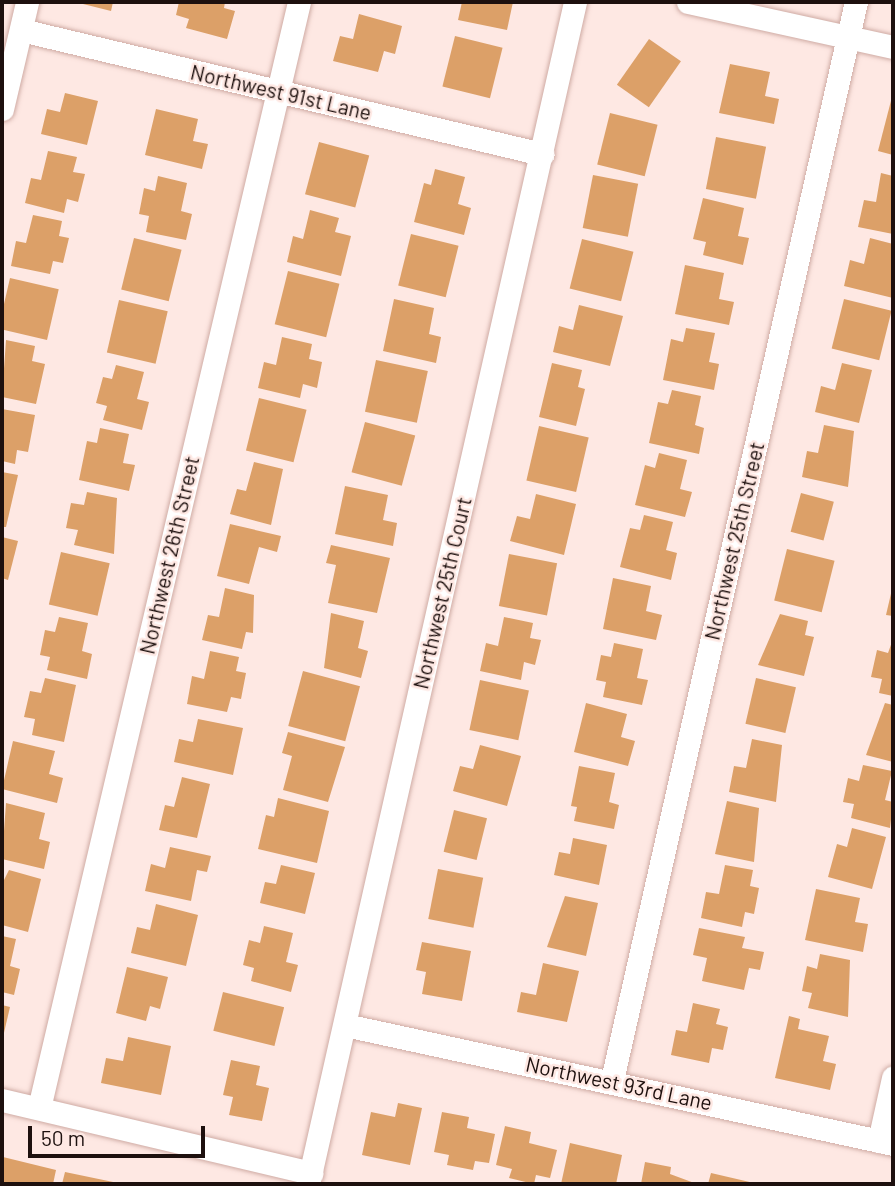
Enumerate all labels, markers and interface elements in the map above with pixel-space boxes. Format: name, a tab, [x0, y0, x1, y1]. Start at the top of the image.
street label: Northwest 91st Lane	[188, 59, 374, 125]
street label: Northwest 25th Street	[699, 439, 769, 643]
street label: Northwest 26th Street	[134, 453, 204, 657]
street label: Northwest 25th Court	[408, 495, 476, 691]
street label: Northwest 93rd Lane	[523, 1051, 715, 1115]
scale bar	[32, 1112, 208, 1156]
text: 50 m	[41, 1125, 85, 1150]

